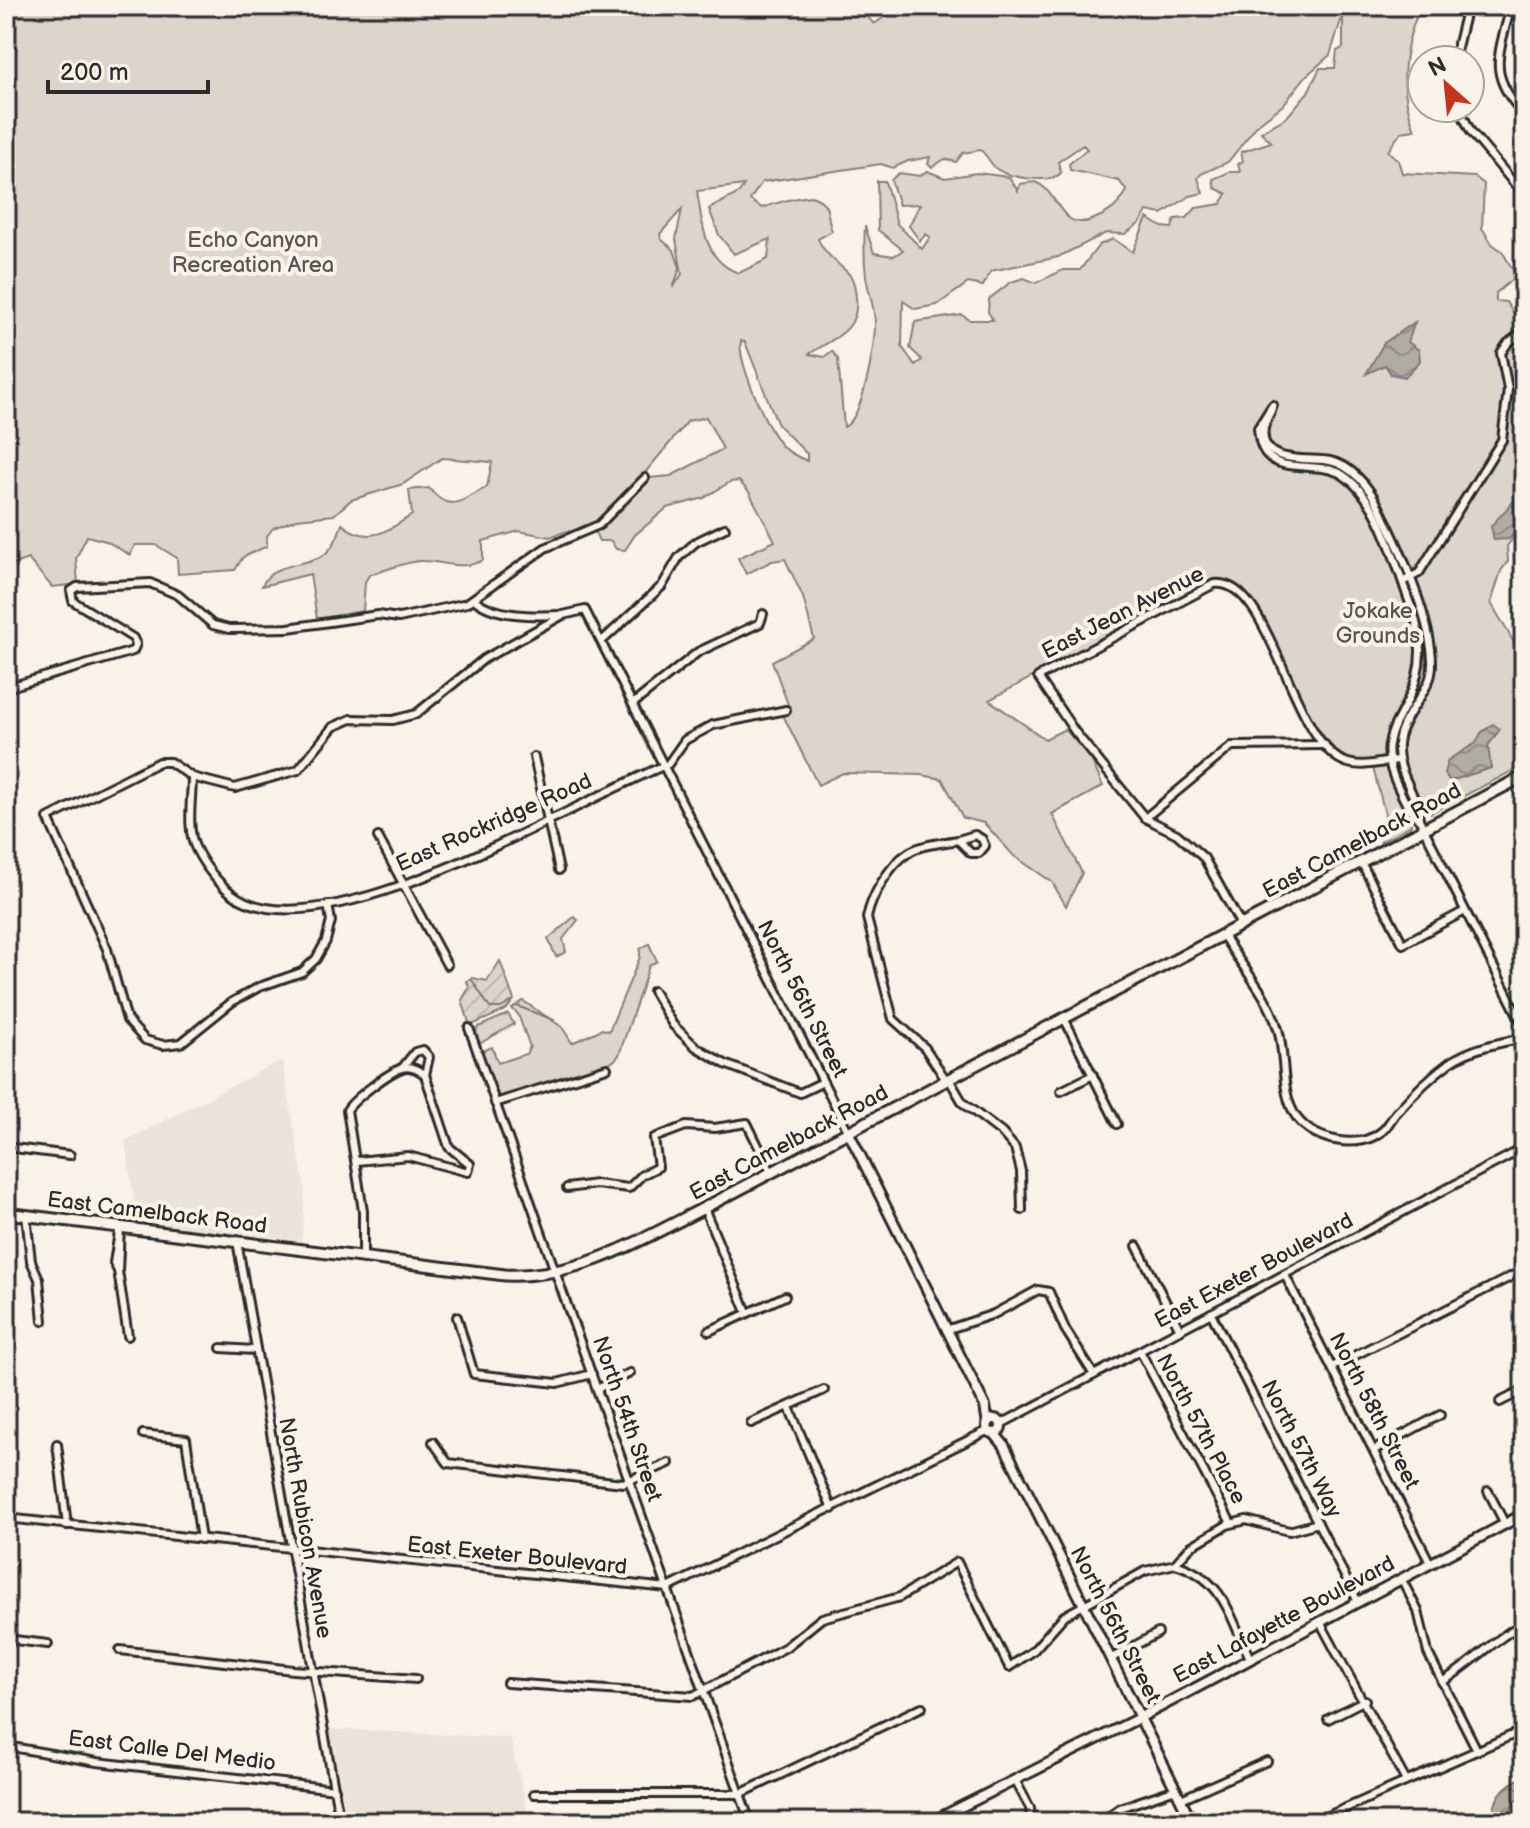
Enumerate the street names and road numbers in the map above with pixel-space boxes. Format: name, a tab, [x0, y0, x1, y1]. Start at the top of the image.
street label: East Jean Avenue	[1038, 561, 1208, 665]
street label: East Rockridge Road	[392, 768, 596, 878]
street label: East Camelback Road	[1258, 777, 1466, 905]
street label: North 56th Street	[751, 916, 853, 1082]
street label: East Camelback Road	[685, 1079, 893, 1207]
street label: East Camelback Road	[46, 1186, 268, 1240]
street label: East Exeter Boulevard	[1150, 1207, 1358, 1335]
street label: North 58th Street	[1323, 1328, 1425, 1494]
street label: North 54th Street	[586, 1333, 668, 1505]
street label: North 57th Place	[1150, 1349, 1252, 1509]
street label: North 57th Way	[1255, 1376, 1347, 1522]
street label: North Rubicon Avenue	[272, 1415, 338, 1641]
street label: East Exeter Boulevard	[406, 1531, 628, 1581]
street label: North 56th Street	[1064, 1542, 1166, 1708]
street label: East Lafayette Boulevard	[1169, 1550, 1399, 1690]
street label: East Calle Del Medio	[67, 1725, 277, 1777]

